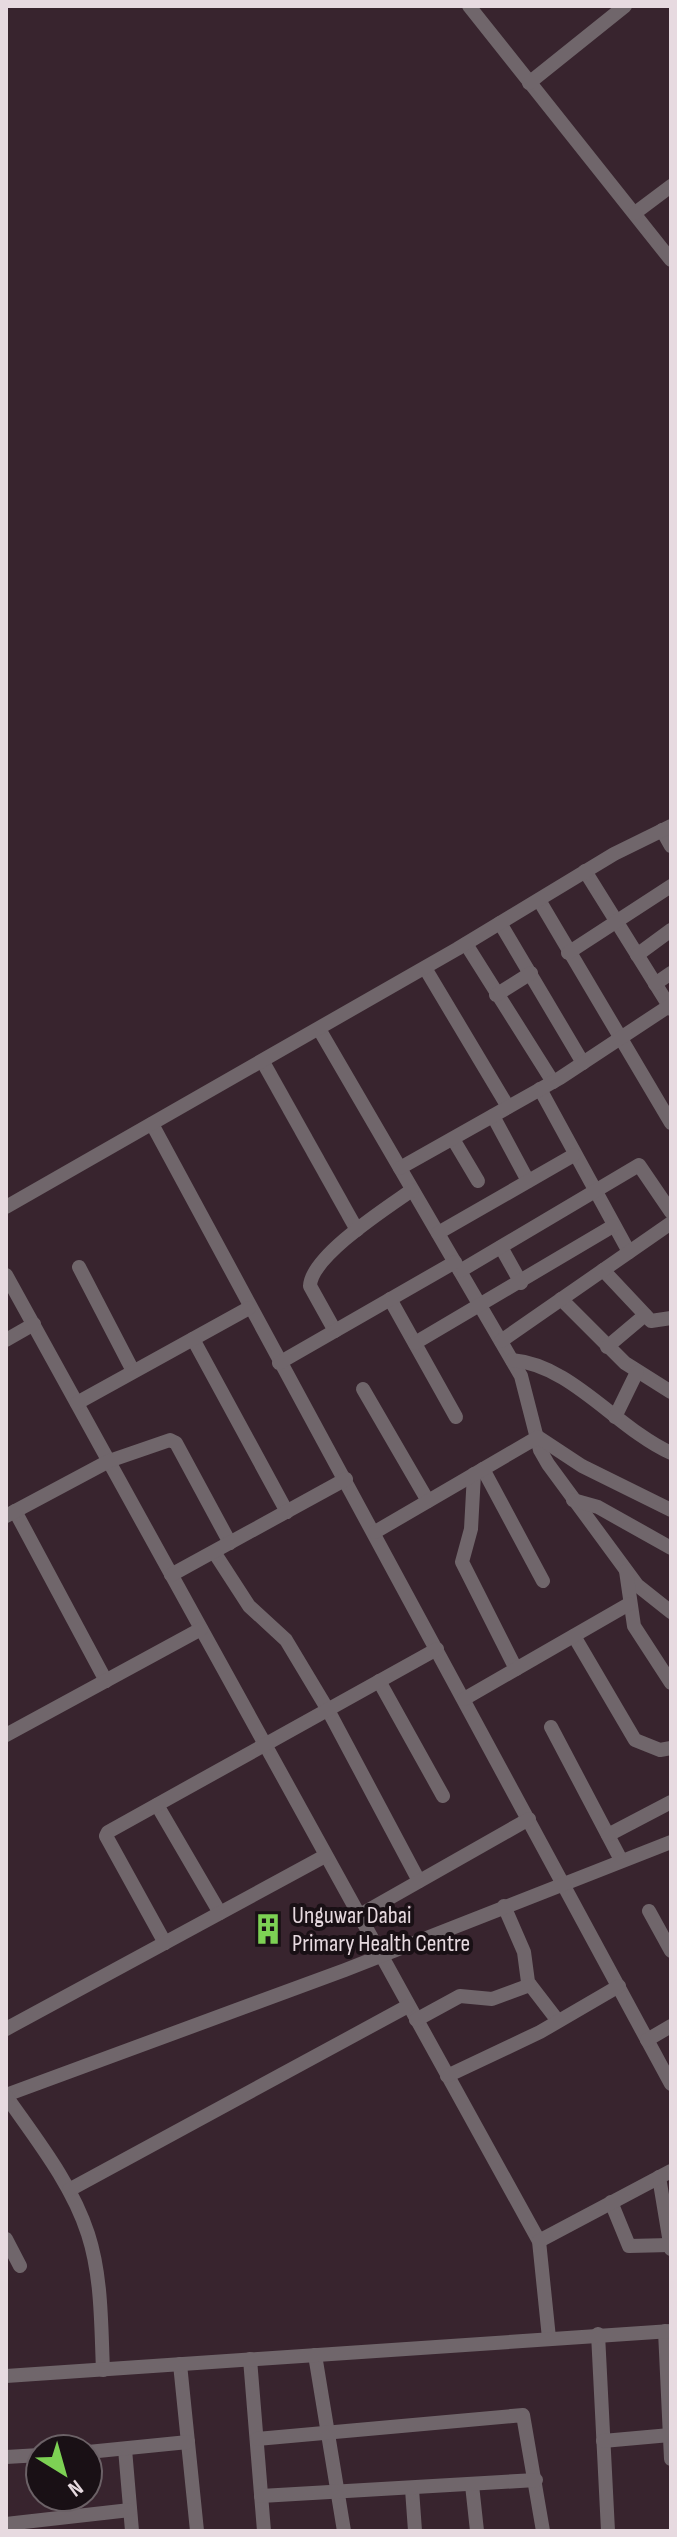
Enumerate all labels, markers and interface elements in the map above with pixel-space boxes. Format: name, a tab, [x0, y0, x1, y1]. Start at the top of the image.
place label: Unguwar Dabai Primary Health Centre	[292, 1901, 470, 1958]
building icon: Unguwar Dabai Primary Health Centre	[251, 1912, 285, 1946]
north arrow	[24, 2433, 104, 2513]
text: N	[62, 2473, 88, 2502]

